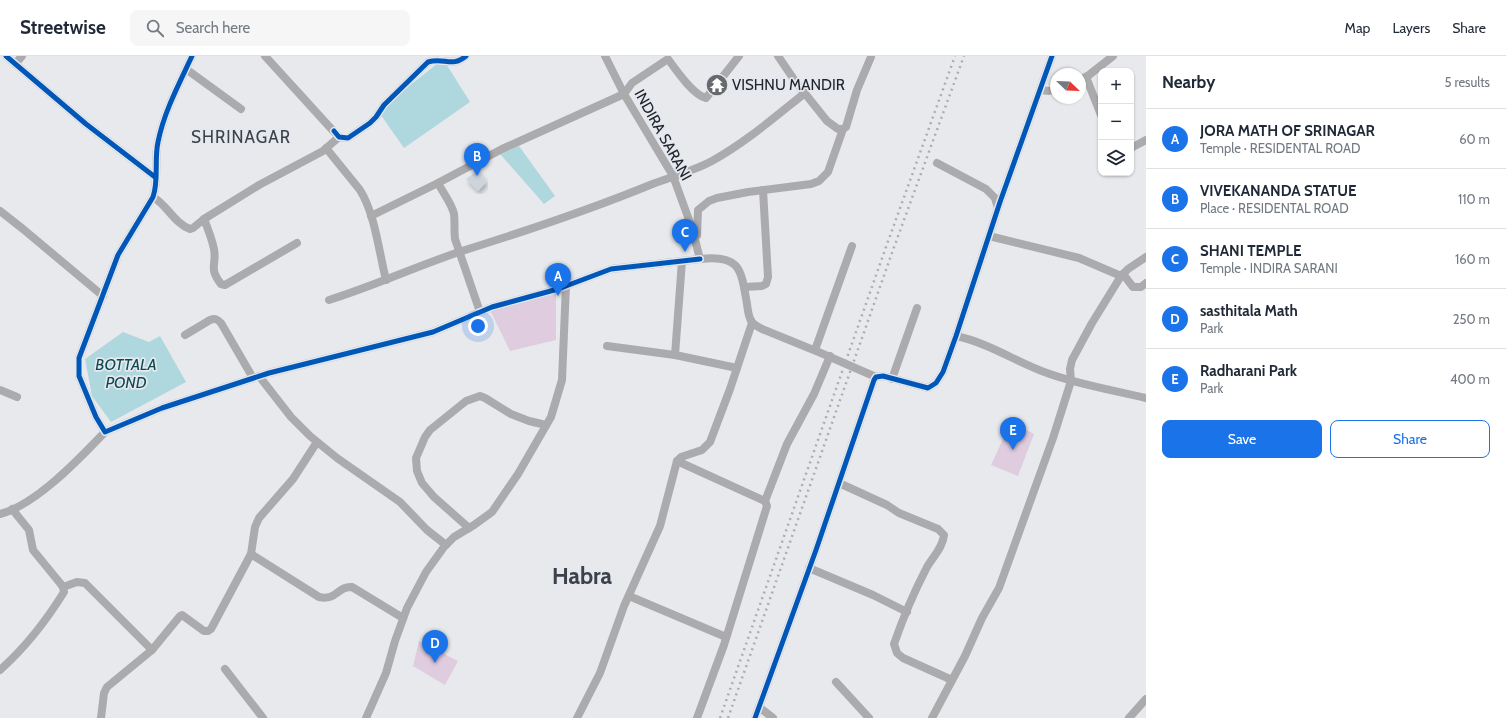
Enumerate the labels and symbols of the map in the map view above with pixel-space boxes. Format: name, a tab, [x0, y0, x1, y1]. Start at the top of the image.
north arrow	[1050, 68, 1086, 104]
temple icon: VISHNU MANDIR	[704, 72, 730, 98]
place label: VISHNU MANDIR	[732, 76, 845, 94]
street label: INDIRA SARANI	[631, 86, 695, 184]
district label: SHRINAGAR	[191, 127, 291, 147]
pin: B	[464, 143, 490, 176]
pin: C	[672, 219, 698, 252]
pin: A	[545, 263, 571, 296]
your location	[468, 316, 488, 336]
water label: BOTTALA POND	[95, 355, 157, 392]
pin: E	[1000, 417, 1026, 450]
district label: Habra	[552, 562, 613, 590]
pin: D	[422, 630, 448, 663]

